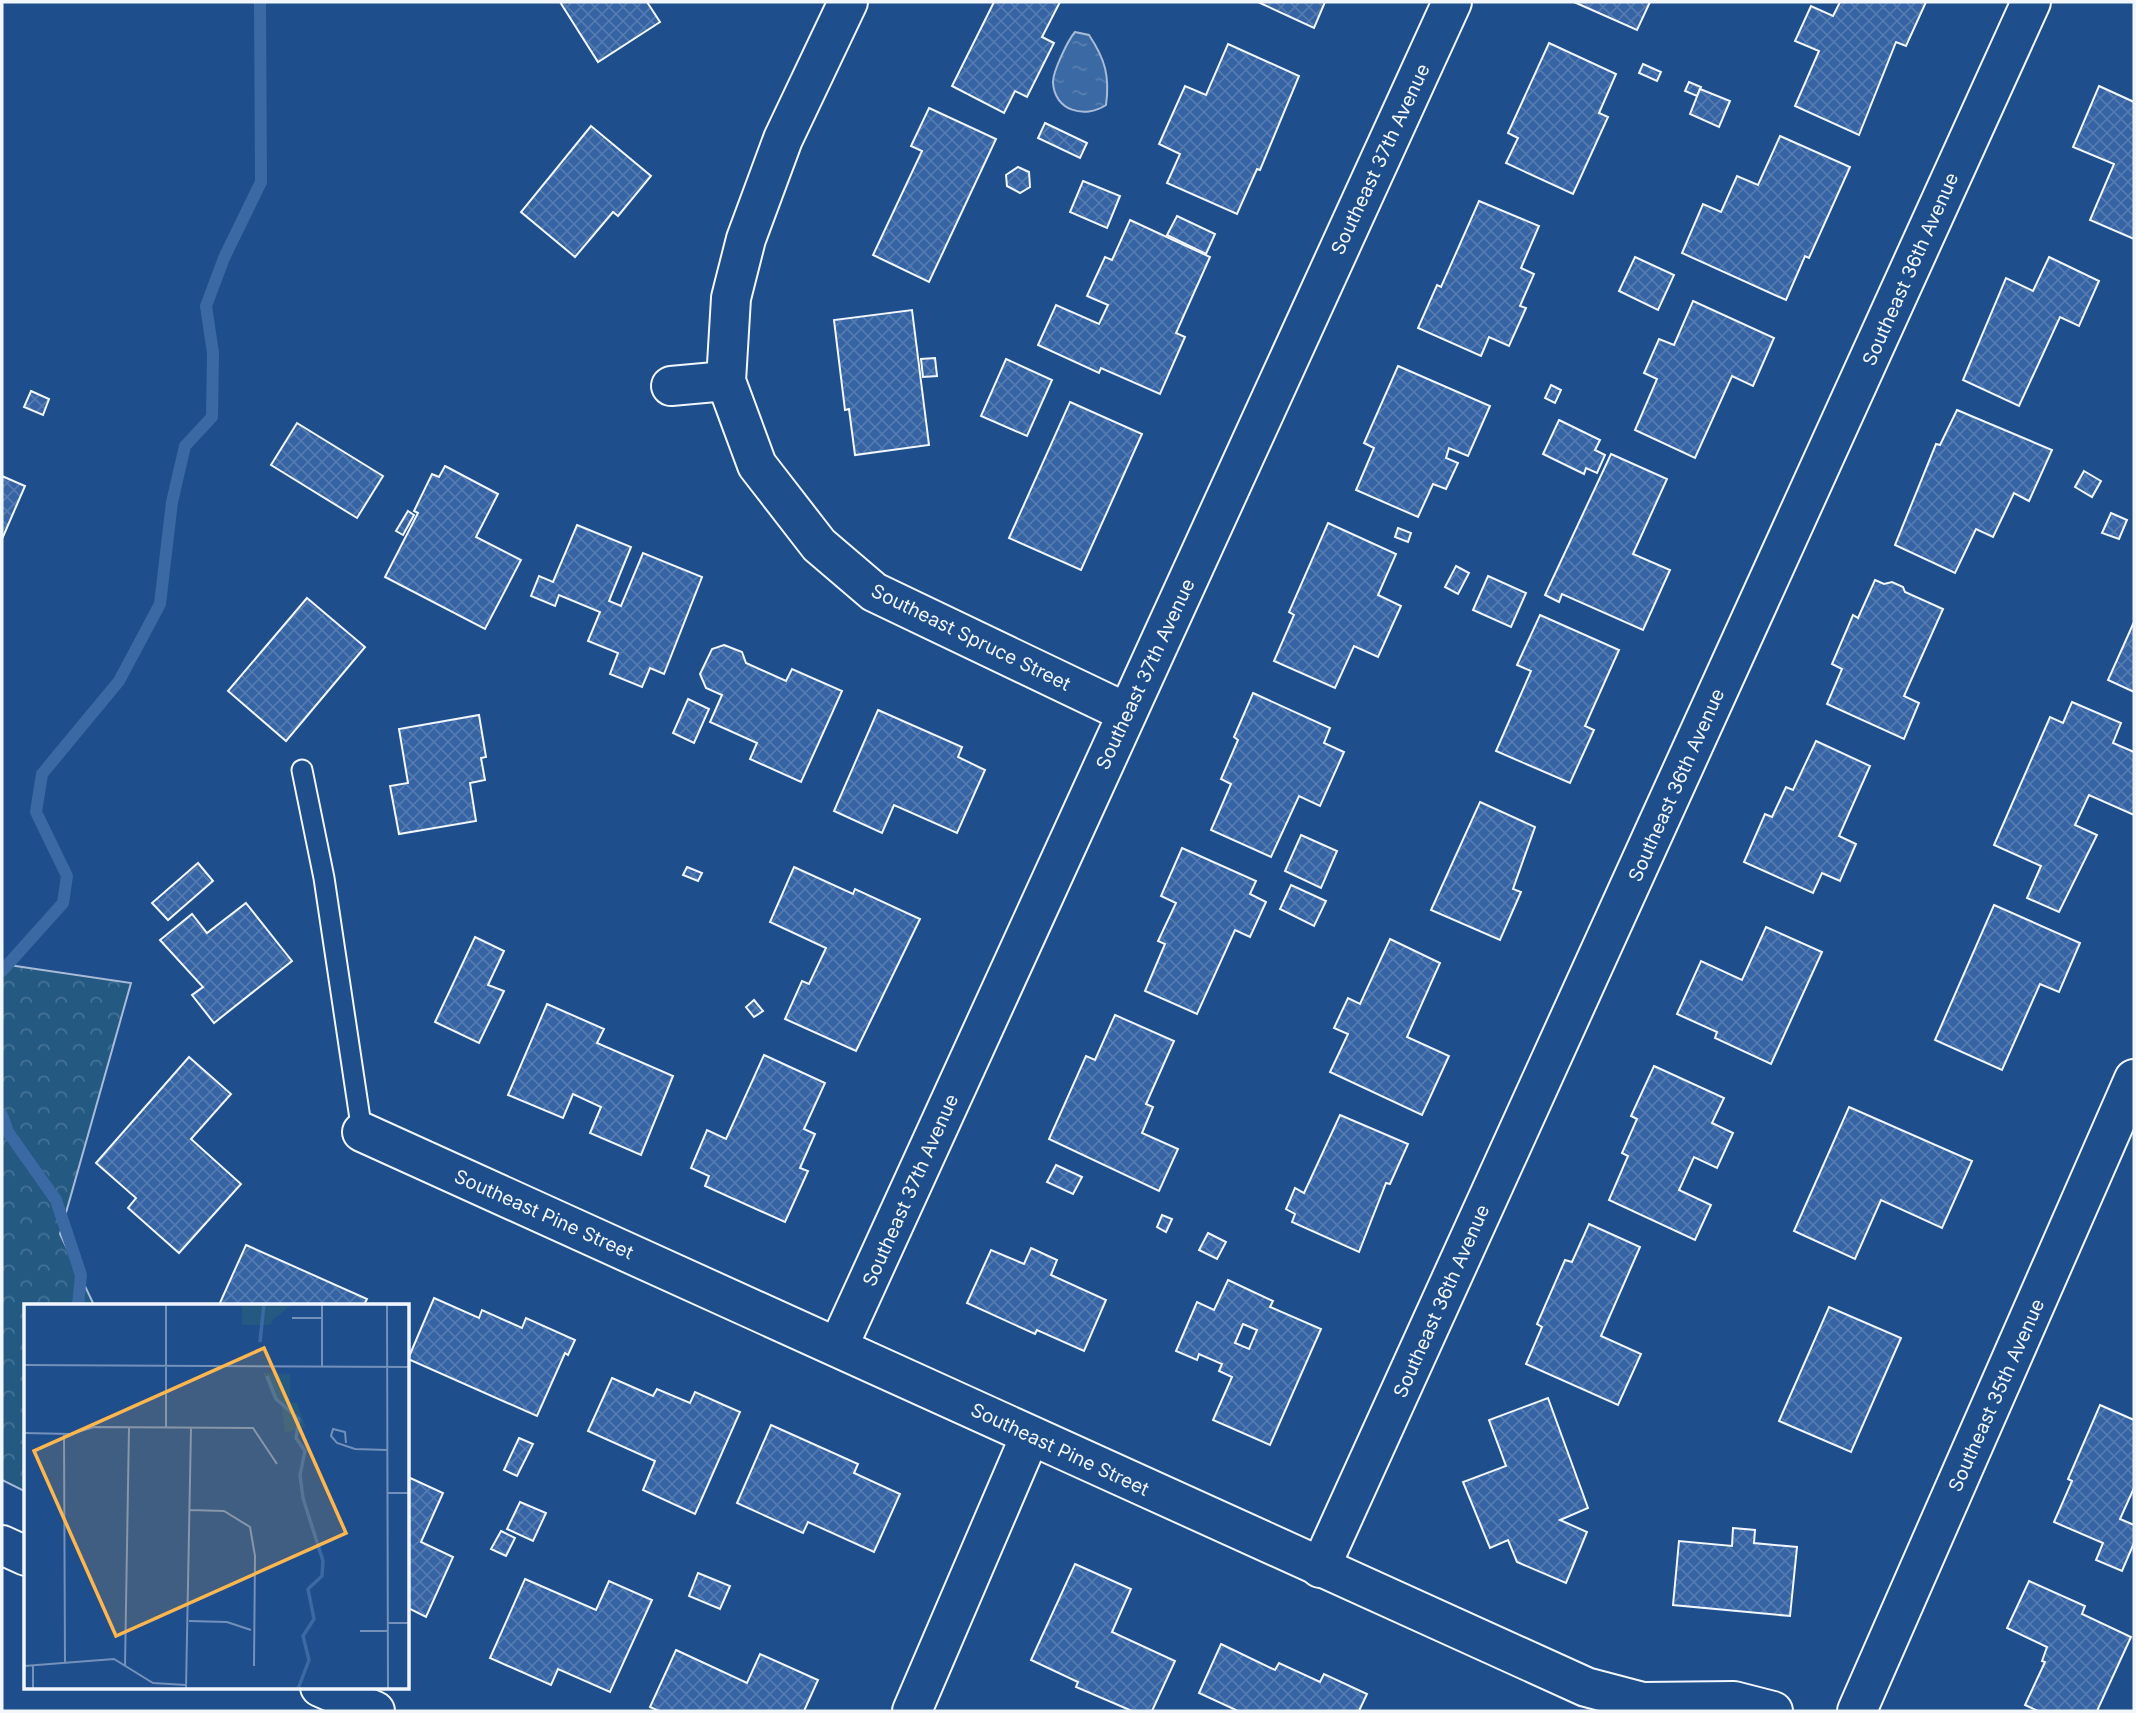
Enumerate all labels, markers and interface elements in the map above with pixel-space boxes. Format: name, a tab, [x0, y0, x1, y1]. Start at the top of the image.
street label: Southeast 37th Avenue	[1326, 60, 1435, 258]
street label: Southeast 36th Avenue	[1857, 169, 1963, 369]
street label: Southeast 37th Avenue	[1091, 575, 1200, 773]
street label: Southeast Spruce Street	[867, 579, 1074, 696]
street label: Southeast 36th Avenue	[1623, 685, 1729, 885]
street label: Southeast 37th Avenue	[858, 1091, 963, 1290]
street label: Southeast Pine Street	[451, 1165, 637, 1264]
street label: Southeast 36th Avenue	[1388, 1201, 1494, 1401]
street label: Southeast 35th Avenue	[1944, 1295, 2049, 1495]
inset map	[24, 1304, 410, 1688]
street label: Southeast Pine Street	[967, 1398, 1152, 1501]

